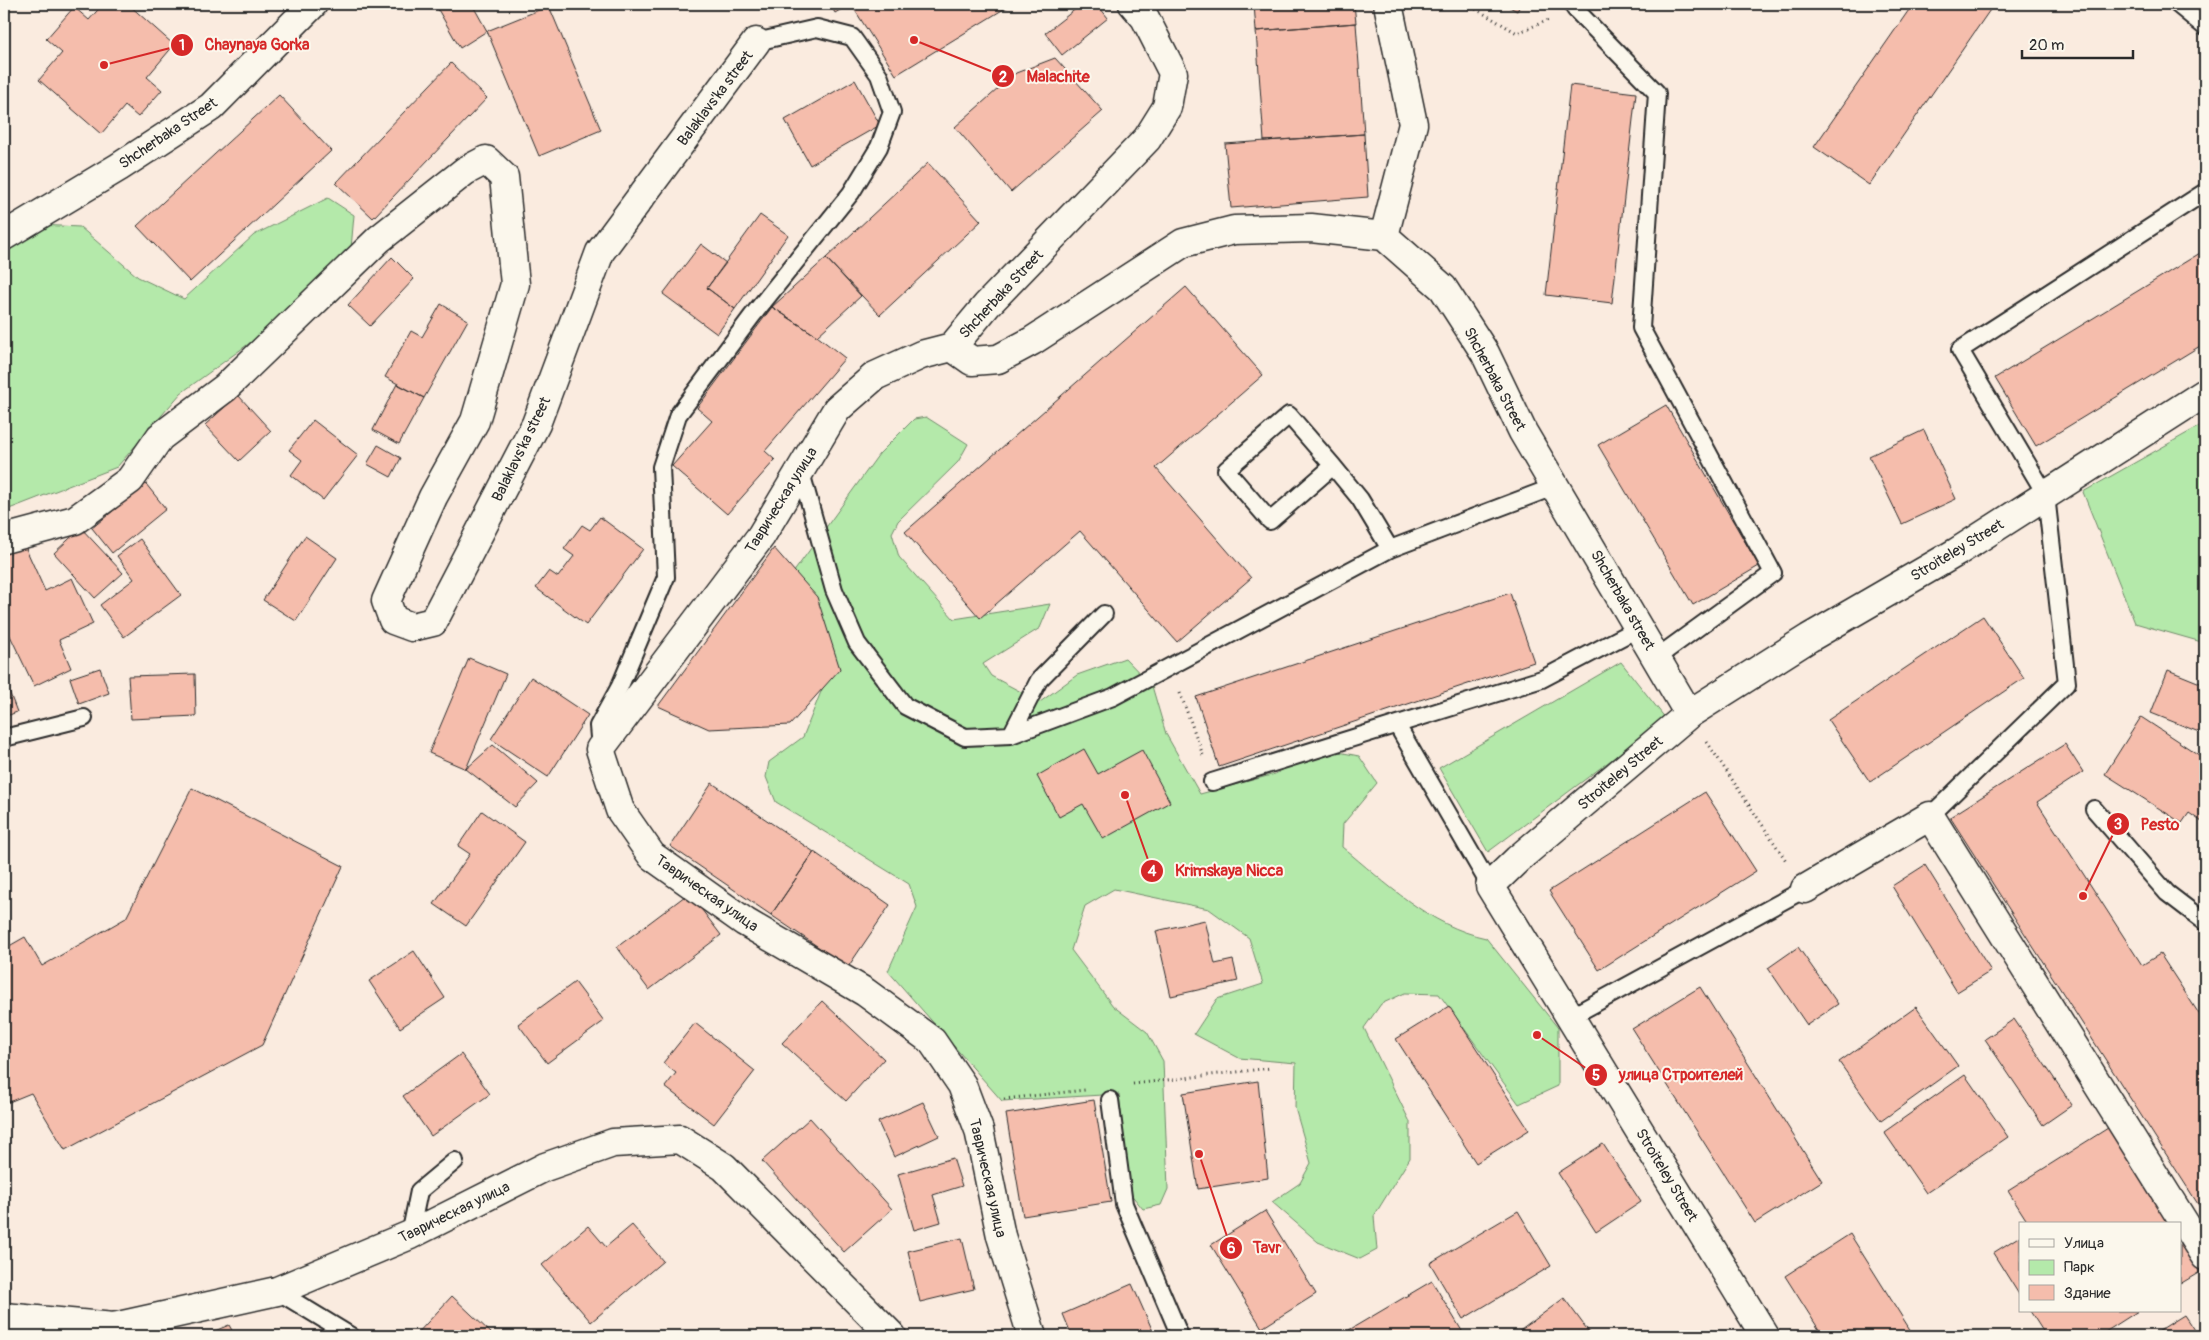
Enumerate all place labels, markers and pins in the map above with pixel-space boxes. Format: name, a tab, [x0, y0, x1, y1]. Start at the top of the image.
callout: Chaynaya Gorka	[170, 29, 320, 60]
callout: Malachite	[991, 61, 1099, 92]
callout: Pesto	[2105, 809, 2189, 840]
callout: Krimskaya Nicca	[1140, 855, 1293, 886]
callout: улица Строителей	[1584, 1059, 1753, 1090]
callout: Tavr	[1218, 1232, 1291, 1263]

